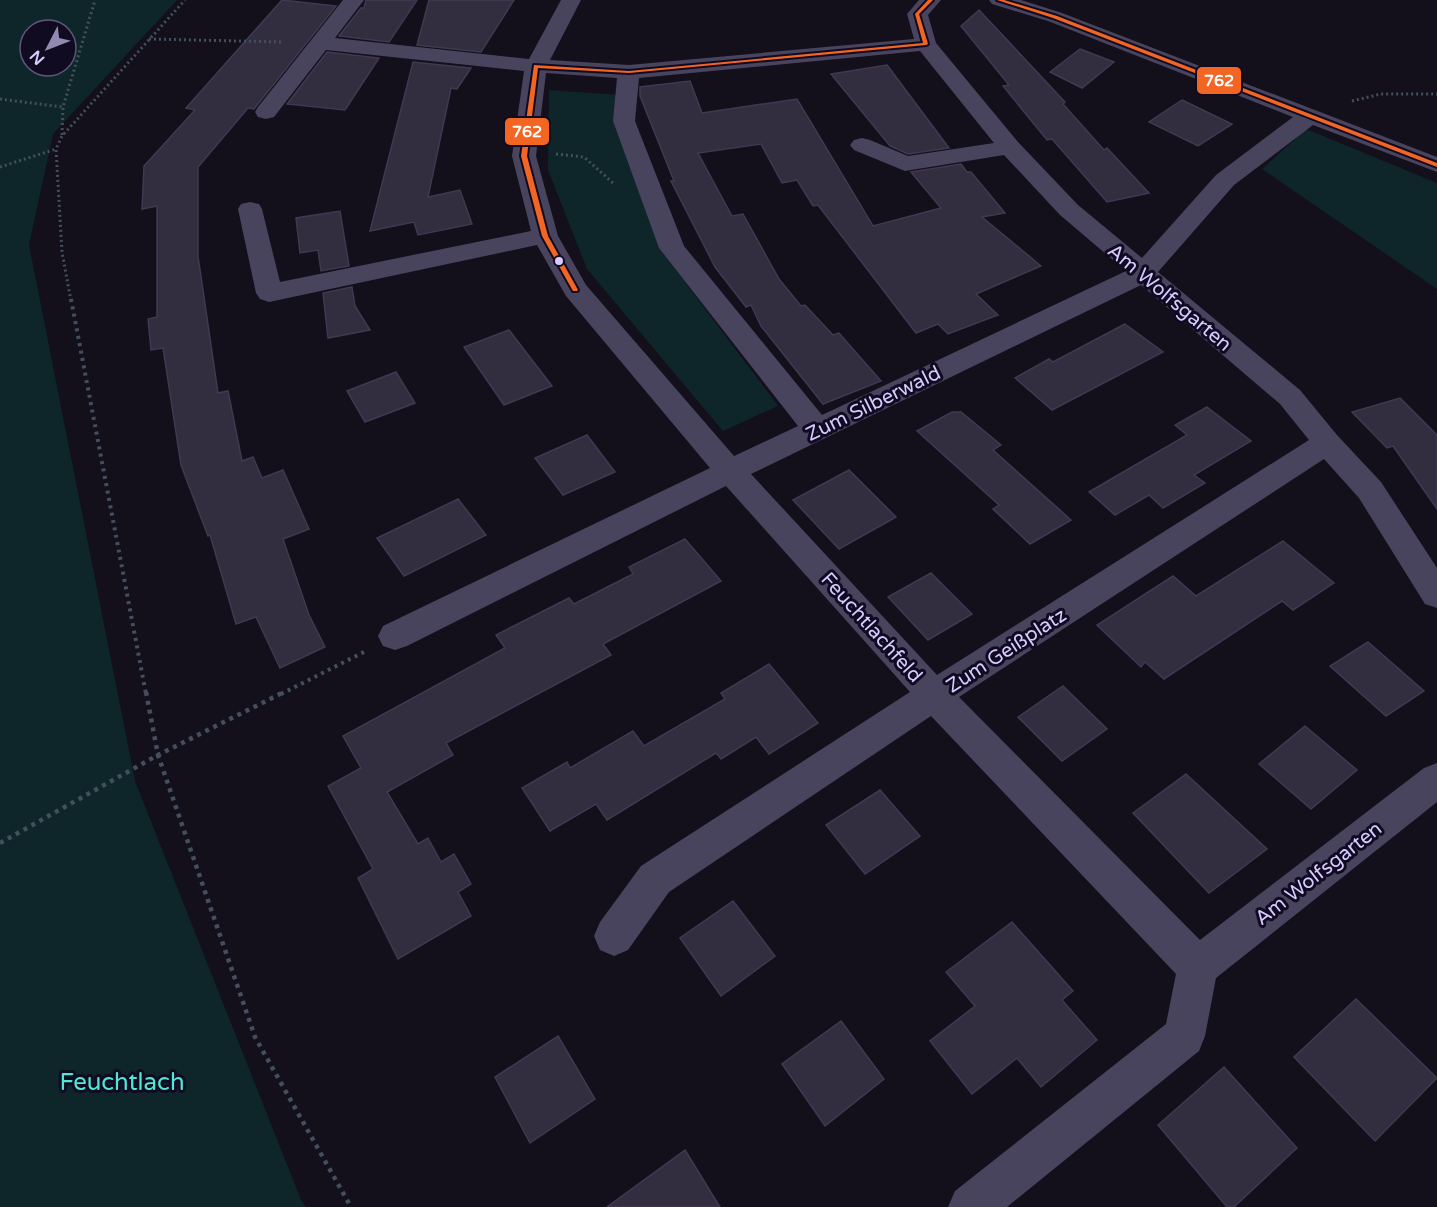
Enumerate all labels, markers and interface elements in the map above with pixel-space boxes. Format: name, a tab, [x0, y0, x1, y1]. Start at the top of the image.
north arrow	[18, 18, 78, 78]
text: N	[26, 46, 49, 69]
line badge: 762	[1196, 66, 1242, 95]
text: 762	[1204, 71, 1234, 91]
line badge: 762	[504, 117, 550, 146]
text: 762	[512, 122, 542, 142]
street label: Am Wolfsgarten	[1102, 239, 1236, 357]
unlabelled marker	[553, 255, 565, 267]
street label: Zum Silberwald	[802, 361, 945, 447]
street label: Feuchtlachfeld	[816, 568, 927, 688]
street label: Zum Geißplatz	[942, 603, 1071, 699]
street label: Am Wolfsgarten	[1250, 817, 1387, 931]
park label: Feuchtlach	[60, 1068, 185, 1097]

